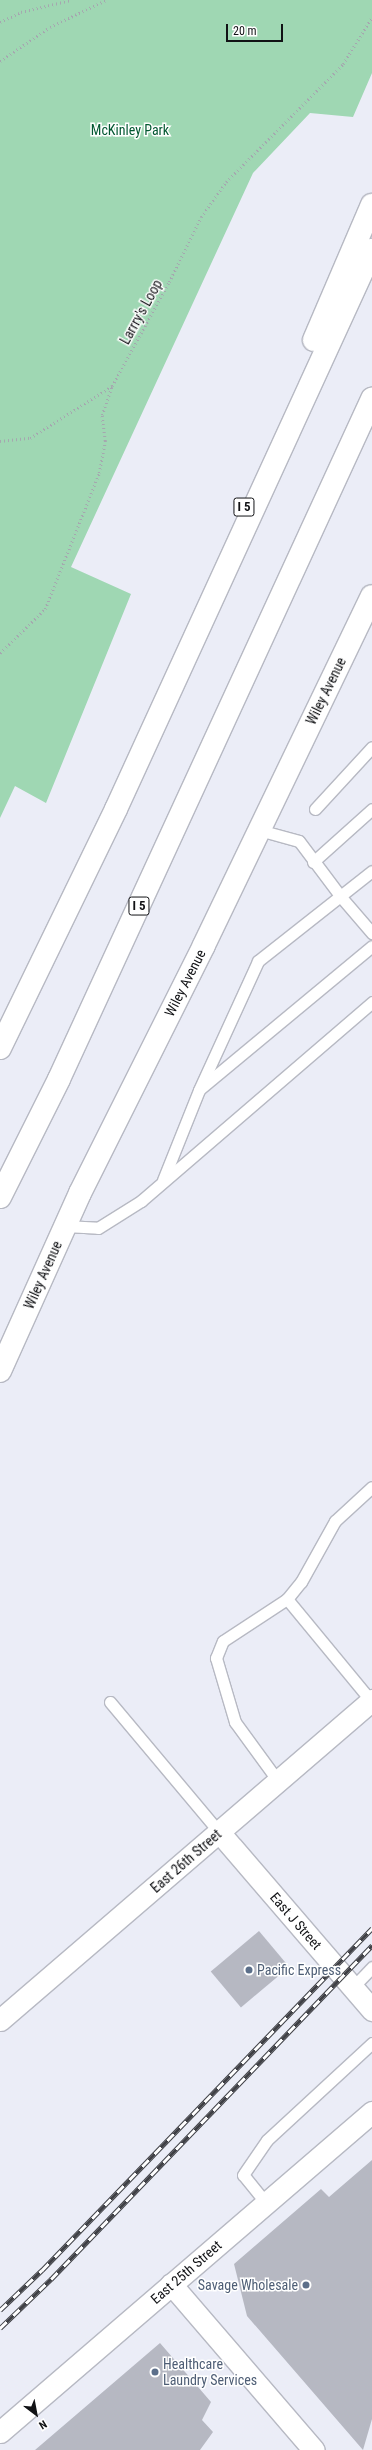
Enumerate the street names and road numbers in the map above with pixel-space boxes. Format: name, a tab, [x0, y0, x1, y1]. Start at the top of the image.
street label: Larrry's Loop	[116, 277, 166, 347]
road number: I 5	[233, 496, 255, 518]
street label: Wiley Avenue	[302, 655, 350, 727]
road number: I 5	[128, 895, 150, 917]
street label: Wiley Avenue	[161, 947, 209, 1019]
street label: Wiley Avenue	[20, 1238, 66, 1312]
street label: East 26th Street	[147, 1826, 225, 1896]
street label: East J Street	[267, 1889, 325, 1953]
street label: East 25th Street	[147, 2237, 225, 2307]

